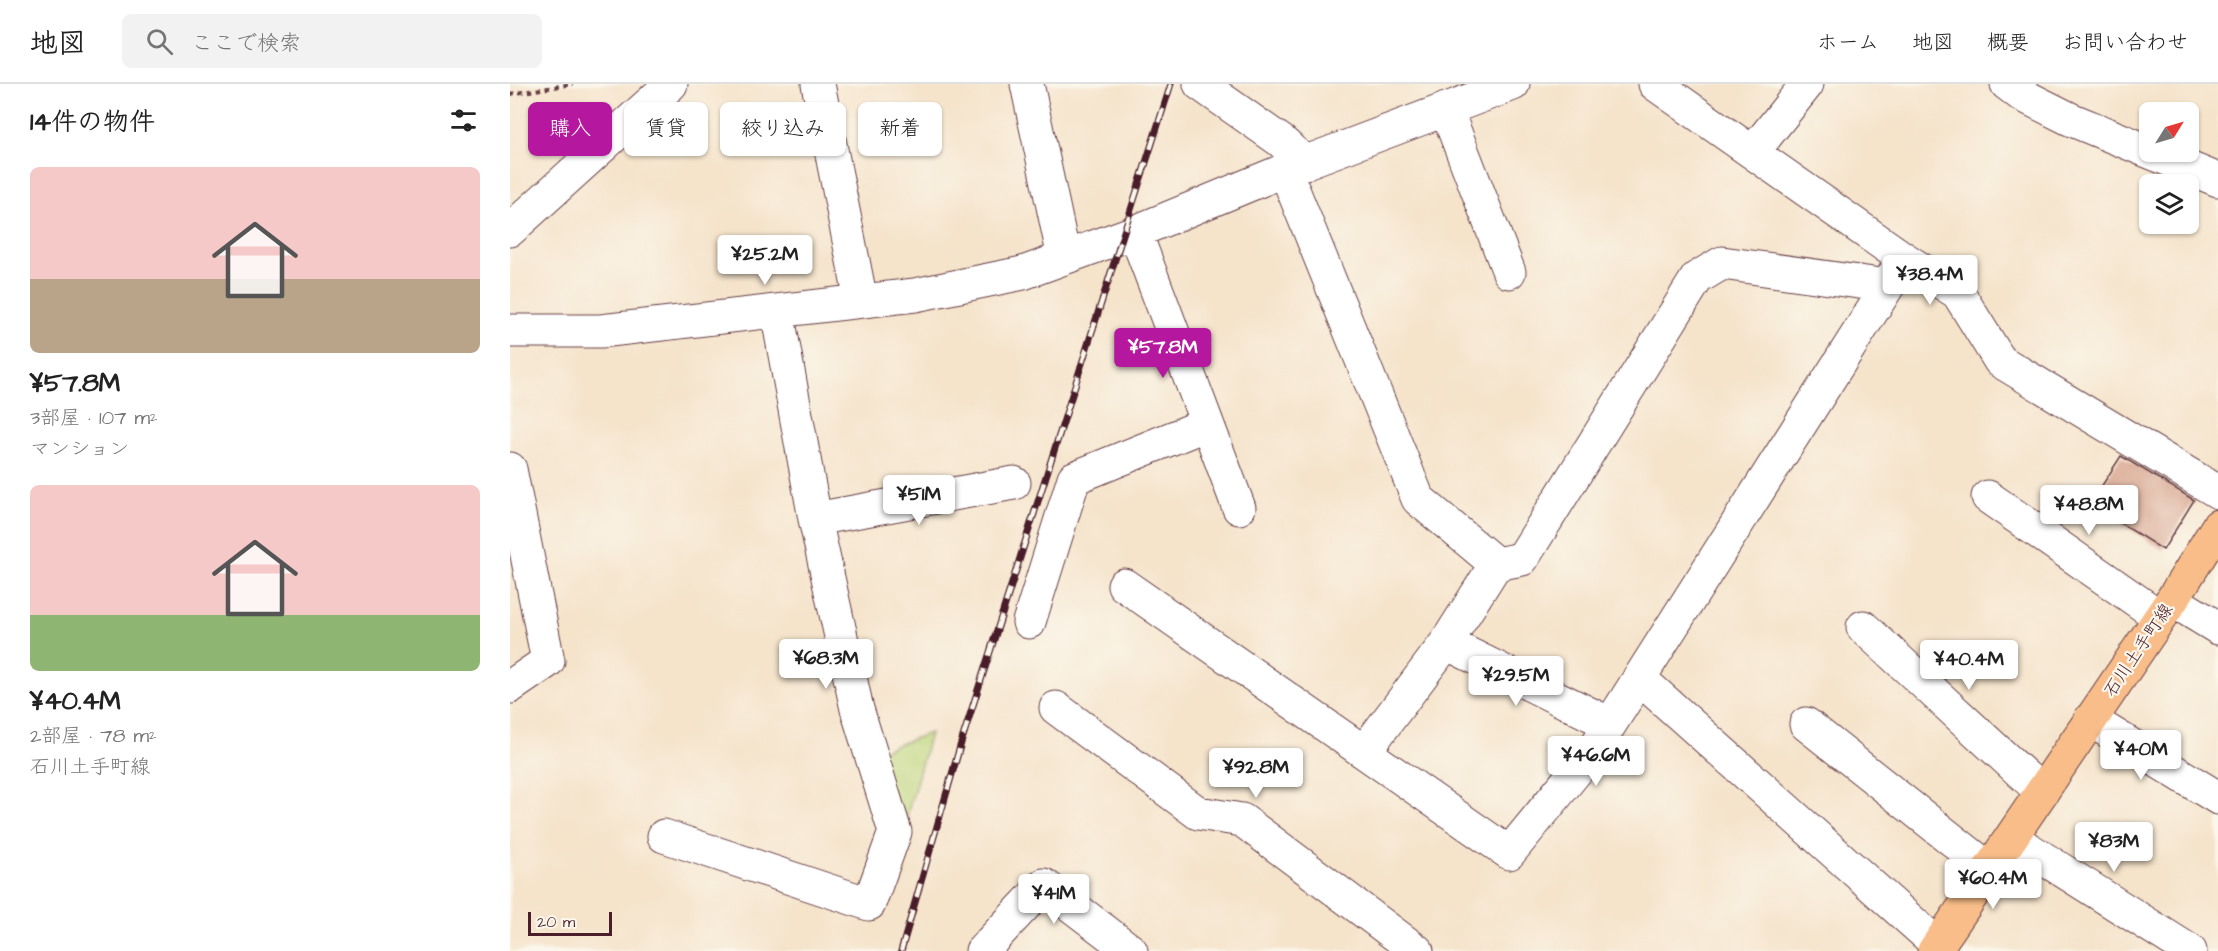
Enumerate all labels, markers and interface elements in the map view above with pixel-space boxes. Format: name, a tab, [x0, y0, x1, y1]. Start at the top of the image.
search box	[122, 14, 542, 68]
text: 地図	[30, 24, 86, 63]
icon: search	[143, 25, 176, 58]
text: ここで検索	[191, 28, 301, 59]
text: ホーム	[1817, 28, 1879, 57]
text: 地図	[1912, 28, 1954, 57]
text: 概要	[1987, 28, 2029, 57]
text: お問い合わせ	[2062, 28, 2188, 57]
chip: 購入	[528, 102, 612, 156]
chip: 賃貸	[624, 102, 708, 156]
chip: 絞り込み	[720, 102, 846, 156]
chip: 新着	[858, 102, 942, 156]
north arrow	[2139, 102, 2199, 162]
map controls	[2139, 102, 2199, 234]
text: 14件の物件	[30, 104, 155, 140]
icon: filters	[447, 104, 480, 137]
button: layers	[2139, 174, 2199, 234]
icon: home	[201, 206, 309, 314]
pin: ¥25.2M	[716, 235, 814, 286]
text: ¥25.2M	[731, 240, 799, 268]
pin: ¥38.4M	[1881, 255, 1979, 306]
text: ¥38.4M	[1897, 260, 1963, 288]
pin: ¥57.8M	[1114, 328, 1212, 379]
text: ¥57.8M	[1128, 333, 1198, 361]
text: ¥57.8M	[30, 365, 120, 401]
text: 3部屋 · 107 m²	[30, 404, 158, 432]
text: マンション	[30, 435, 129, 463]
pin: ¥51M	[883, 475, 955, 526]
text: ¥51M	[897, 480, 941, 508]
pin: ¥48.8M	[2040, 485, 2138, 536]
text: ¥48.8M	[2054, 490, 2124, 518]
icon: home	[201, 524, 309, 632]
street label: 石川土手町線	[2098, 599, 2179, 702]
pin: ¥68.3M	[777, 639, 875, 690]
pin: ¥40.4M	[1920, 640, 2018, 691]
text: ¥68.3M	[793, 644, 859, 672]
text: ¥40.4M	[1934, 645, 2004, 673]
pin: ¥29.5M	[1467, 656, 1565, 707]
text: ¥29.5M	[1482, 661, 1550, 689]
text: ¥40.4M	[30, 683, 121, 719]
text: 2部屋 · 78 m²	[30, 722, 157, 750]
pin: ¥40M	[2105, 730, 2177, 781]
text: ¥40M	[2114, 735, 2168, 763]
pin: ¥46.6M	[1547, 736, 1645, 787]
text: ¥46.6M	[1562, 741, 1630, 769]
pin: ¥92.8M	[1207, 748, 1305, 799]
text: 石川土手町線	[30, 753, 150, 781]
text: ¥92.8M	[1223, 753, 1289, 781]
pin: ¥83M	[2078, 822, 2150, 873]
text: ¥83M	[2089, 827, 2139, 855]
pin: ¥60.4M	[1944, 859, 2042, 910]
text: ¥60.4M	[1959, 864, 2027, 892]
pin: ¥41M	[1018, 874, 1090, 925]
text: ¥41M	[1032, 879, 1076, 907]
scale bar	[528, 909, 612, 936]
text: 20 m	[537, 911, 575, 933]

